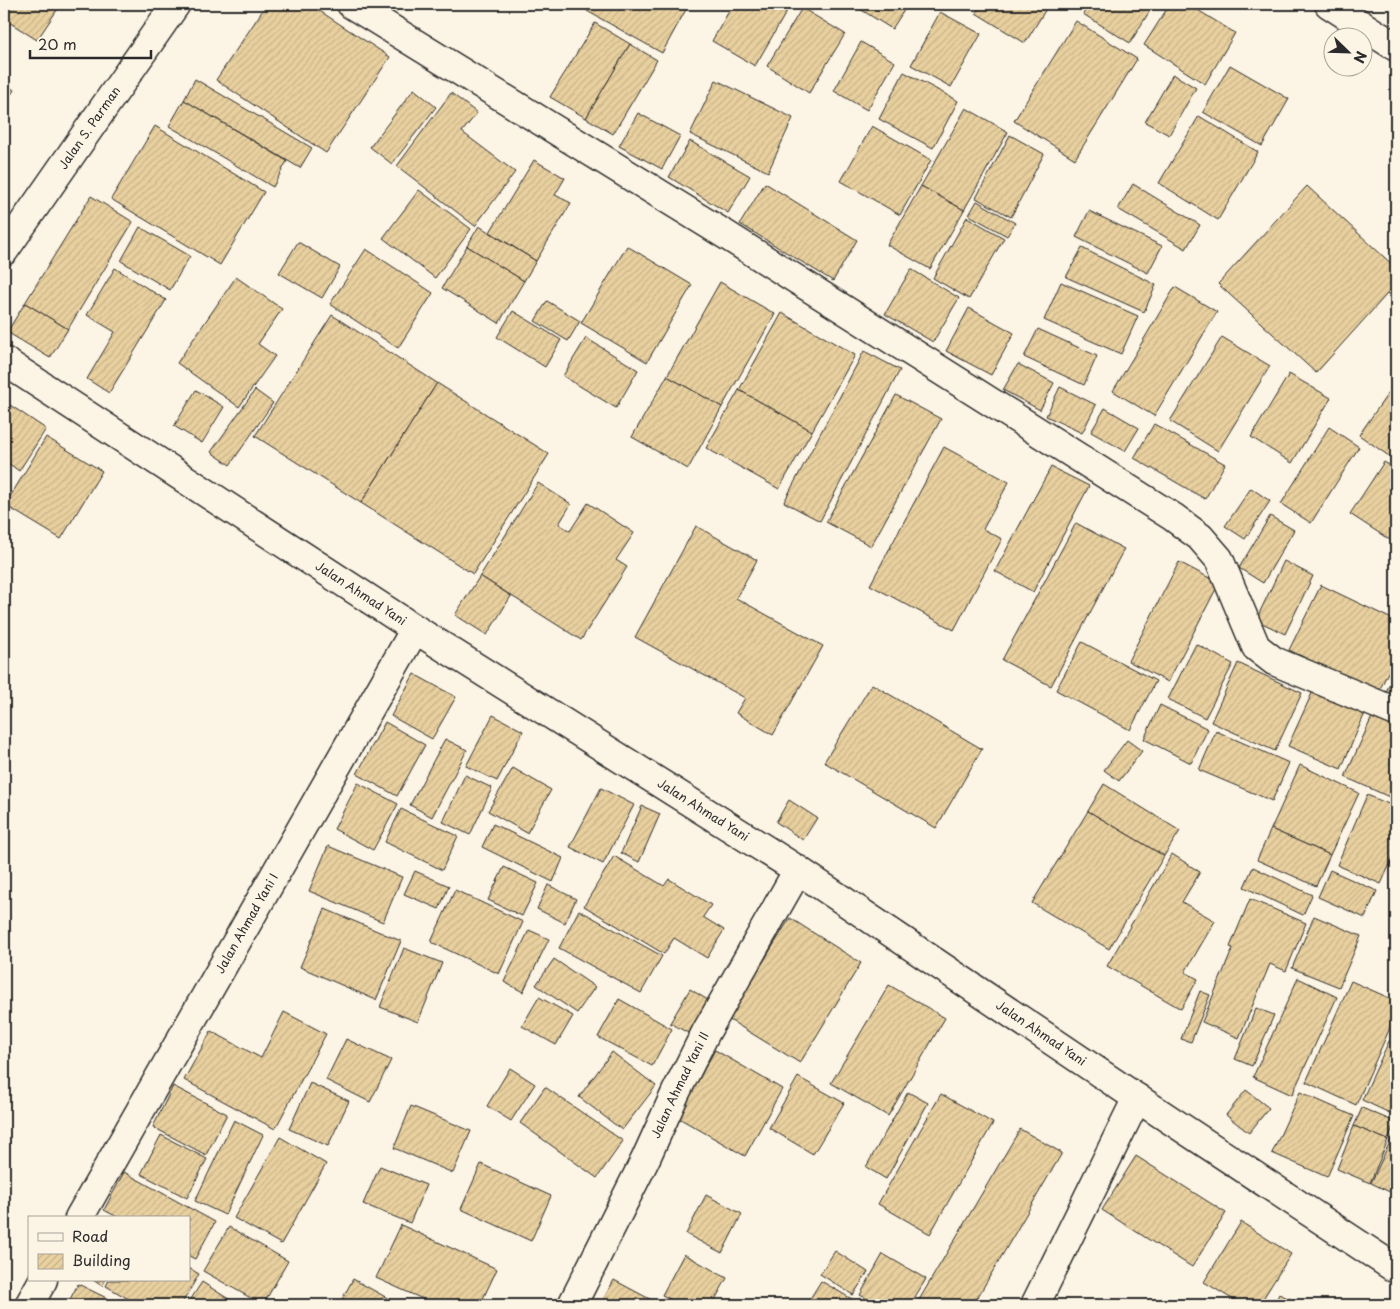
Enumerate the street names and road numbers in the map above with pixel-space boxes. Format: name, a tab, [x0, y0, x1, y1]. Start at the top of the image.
street label: Jalan S. Parman	[54, 82, 124, 172]
street label: Jalan Ahmad Yani	[312, 557, 410, 629]
street label: Jalan Ahmad Yani	[654, 774, 753, 845]
street label: Jalan Ahmad Yani I	[210, 870, 282, 976]
street label: Jalan Ahmad Yani	[993, 996, 1090, 1069]
street label: Jalan Ahmad Yani II	[646, 1028, 713, 1141]

